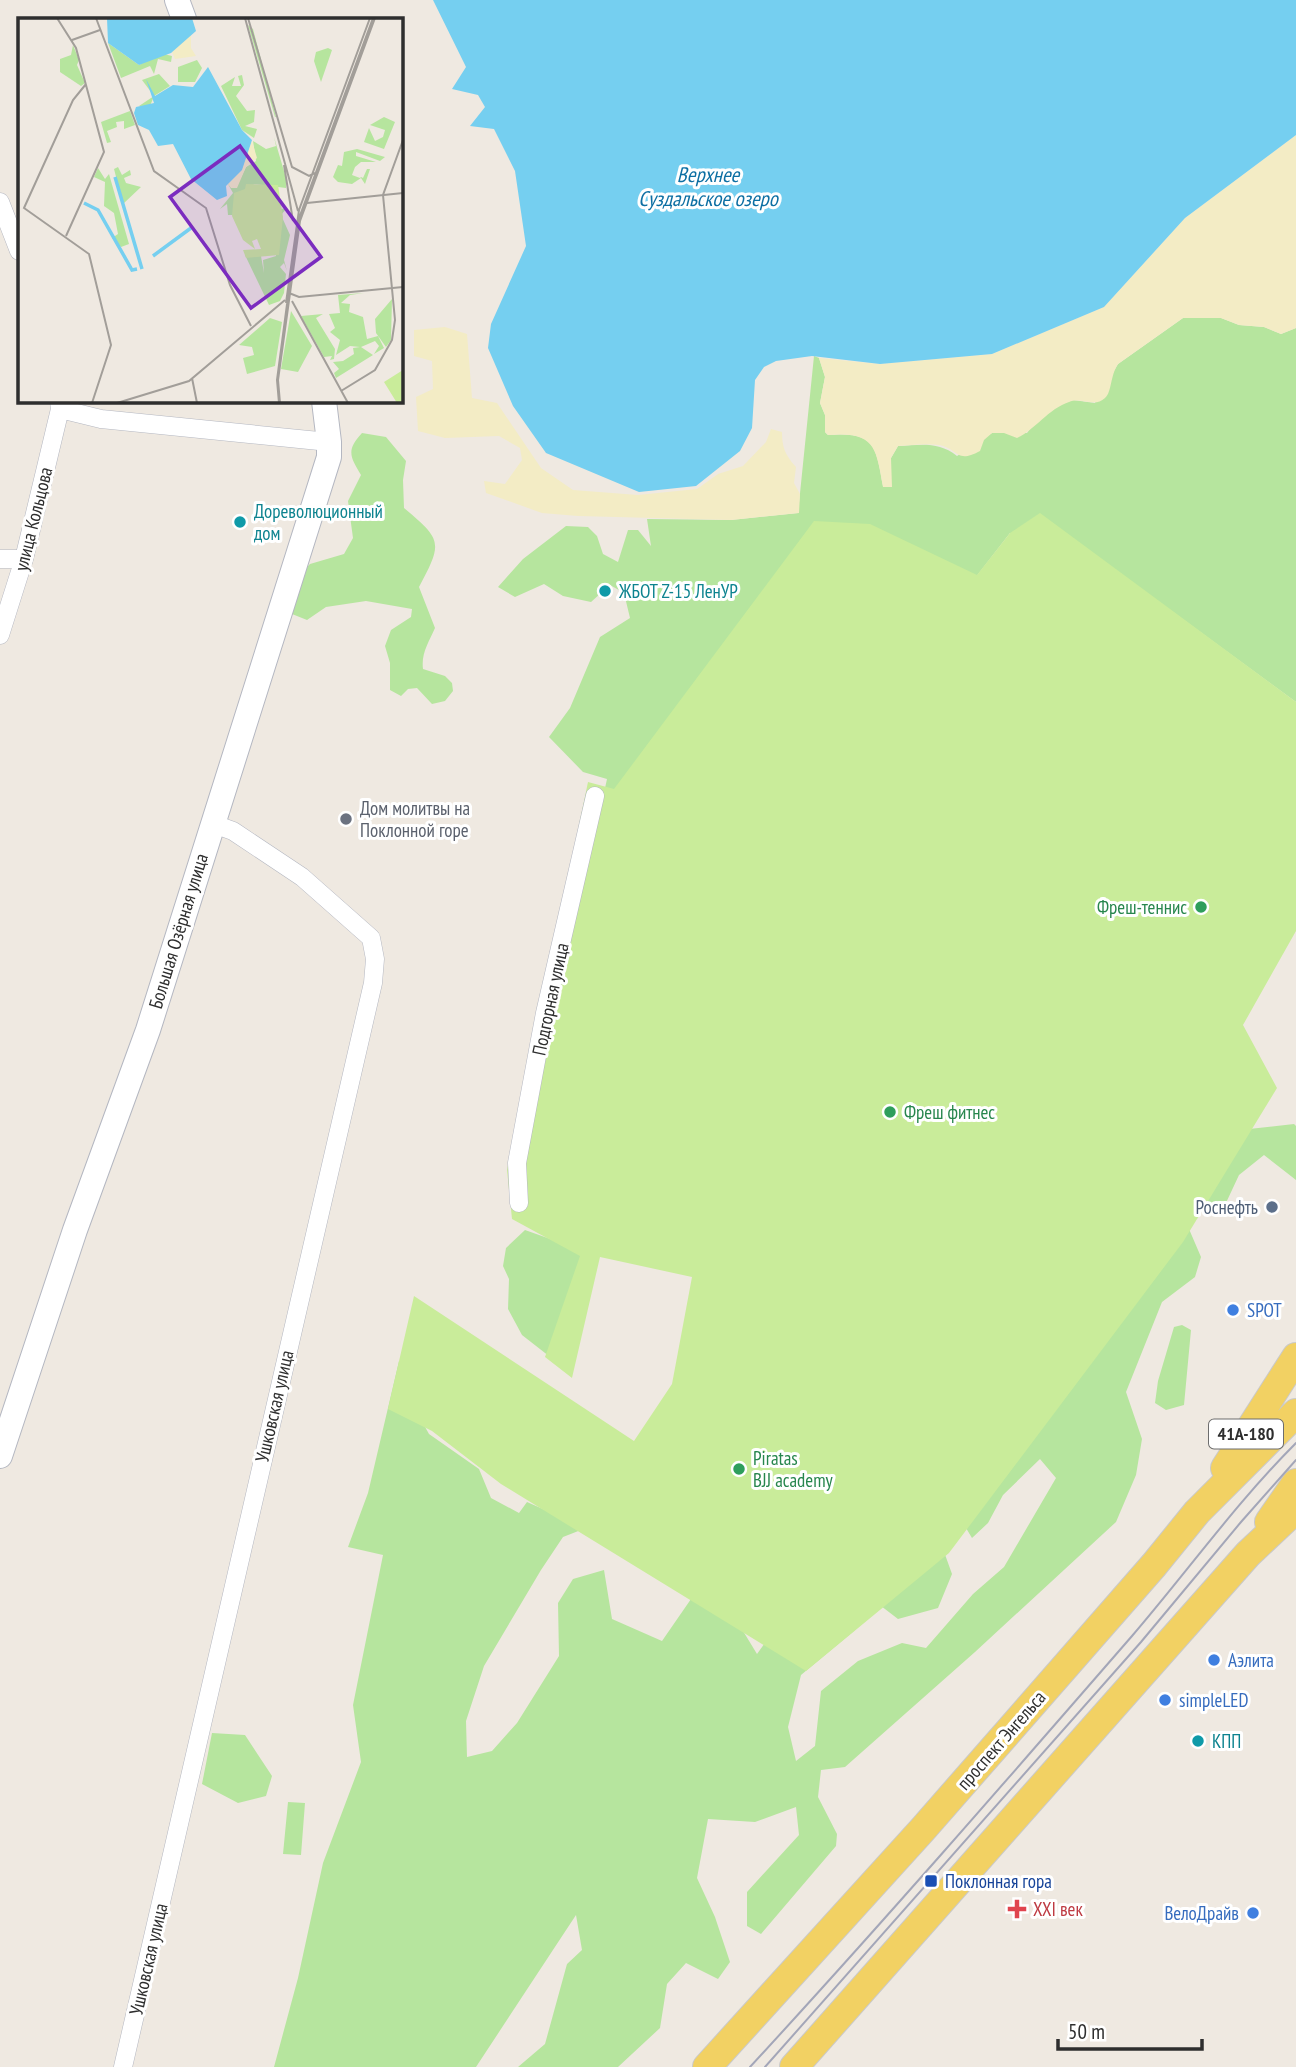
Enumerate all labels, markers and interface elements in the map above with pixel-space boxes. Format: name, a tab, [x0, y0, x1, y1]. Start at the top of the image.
inset map	[18, 18, 402, 402]
water label: Верхнее Суздальское озеро	[638, 161, 780, 212]
street label: улица Кольцова	[8, 464, 58, 574]
place label: Дореволюционный дом	[254, 499, 383, 545]
marker: Дореволюционный дом	[232, 514, 248, 530]
place label: ЖБОТ Z-15 ЛенУР	[618, 579, 738, 603]
marker: ЖБОТ Z-15 ЛенУР	[597, 583, 613, 599]
place label: Дом молитвы на Поклонной горе	[360, 796, 470, 842]
marker: Дом молитвы на Поклонной горе	[338, 811, 354, 827]
street label: Большая Озёрная улица	[143, 850, 213, 1012]
place label: Фреш-теннис	[1097, 895, 1187, 919]
marker: Фреш-теннис	[1193, 899, 1209, 915]
street label: Подгорная улица	[526, 940, 574, 1058]
place label: Фреш фитнес	[904, 1100, 995, 1124]
marker: Фреш фитнес	[882, 1104, 898, 1120]
place label: Роснефть	[1196, 1195, 1258, 1219]
marker: Роснефть	[1264, 1199, 1280, 1215]
place label: SPOT	[1247, 1298, 1282, 1322]
marker: SPOT	[1225, 1302, 1241, 1318]
street label: Ушковская улица	[249, 1348, 299, 1464]
road number: 41А-180	[1209, 1420, 1283, 1448]
place label: Piratas BJJ academy	[753, 1446, 834, 1492]
marker: Piratas BJJ academy	[731, 1461, 747, 1477]
place label: Аэлита	[1228, 1648, 1274, 1672]
marker: Аэлита	[1206, 1652, 1222, 1668]
street label: проспект Энгельса	[951, 1686, 1051, 1794]
place label: simpleLED	[1179, 1688, 1248, 1712]
marker: simpleLED	[1157, 1692, 1173, 1708]
place label: КПП	[1212, 1729, 1241, 1753]
marker: КПП	[1190, 1733, 1206, 1749]
place label: Поклонная гора	[945, 1869, 1052, 1893]
marker: Поклонная гора	[923, 1873, 939, 1889]
place label: XXI век	[1033, 1897, 1083, 1921]
marker: XXI век	[1007, 1899, 1027, 1919]
street label: Ушковская улица	[123, 1901, 173, 2017]
place label: ВелоДрайв	[1164, 1901, 1239, 1925]
marker: ВелоДрайв	[1245, 1905, 1261, 1921]
scale bar	[1058, 2008, 1202, 2052]
text: 50 m	[1068, 2018, 1105, 2045]

